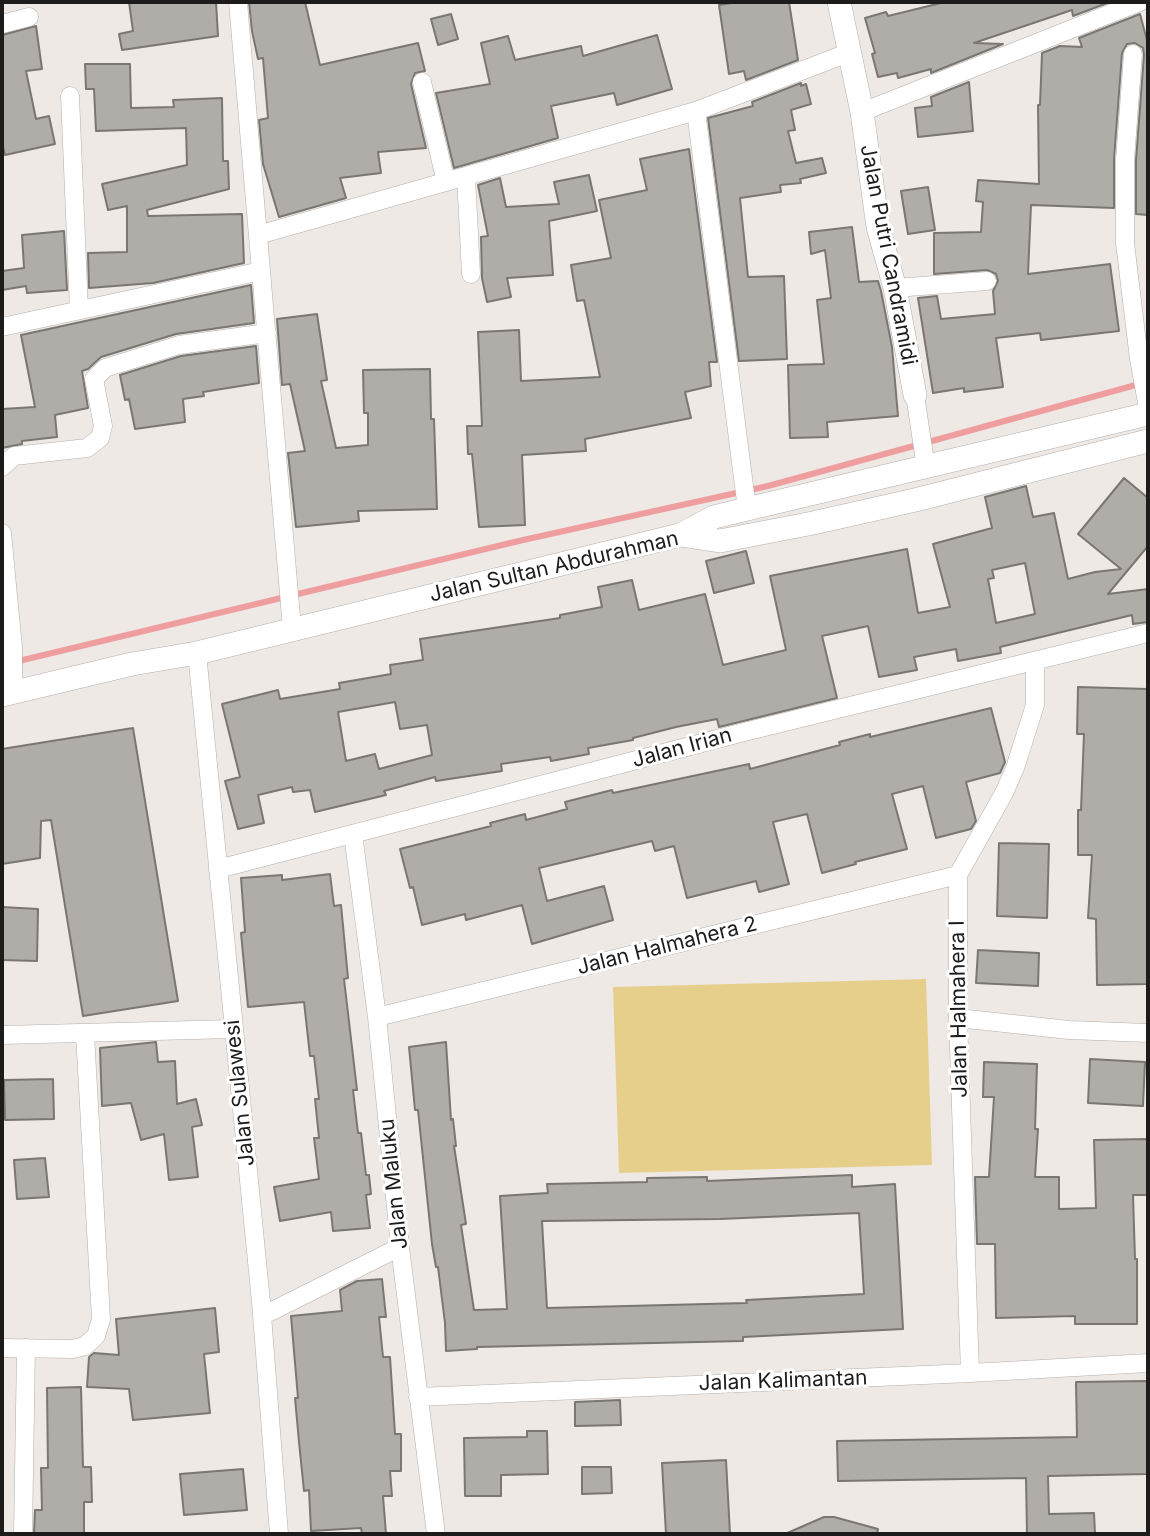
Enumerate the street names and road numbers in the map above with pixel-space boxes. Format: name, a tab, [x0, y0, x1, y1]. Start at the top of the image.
street label: Jalan Putri Candramidi	[854, 142, 922, 368]
street label: Jalan Sultan Abdurahman	[427, 526, 681, 608]
street label: Jalan Irian	[629, 723, 735, 773]
street label: Jalan Halmahera 2	[574, 911, 760, 981]
street label: Jalan Halmahera I	[945, 920, 973, 1098]
street label: Jalan Sulawesi	[220, 1019, 260, 1167]
street label: Jalan Maluku	[375, 1117, 413, 1251]
street label: Jalan Kalimantan	[698, 1365, 868, 1397]

